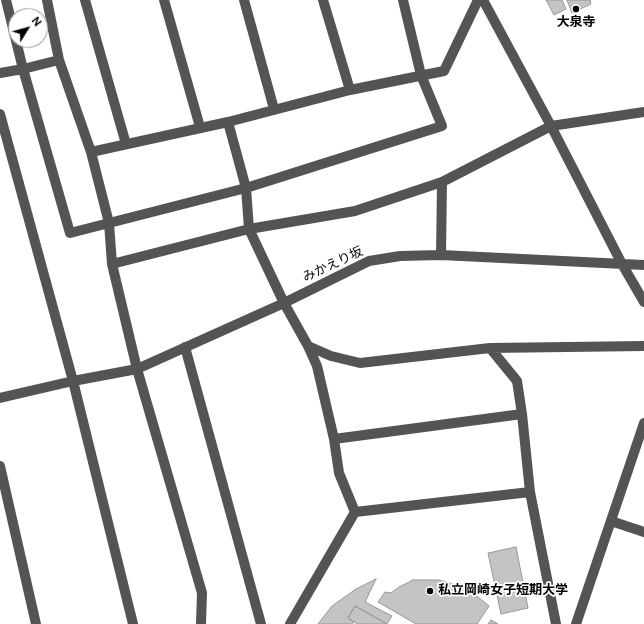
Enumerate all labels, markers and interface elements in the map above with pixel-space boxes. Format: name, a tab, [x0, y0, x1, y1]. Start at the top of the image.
marker: 大泉寺	[571, 4, 581, 14]
north arrow	[8, 8, 48, 48]
text: N	[29, 14, 45, 29]
place label: 大泉寺	[557, 15, 595, 31]
street label: みかえり坂	[300, 244, 366, 286]
place label: 私立岡崎女子短期大学	[438, 583, 568, 599]
marker: 私立岡崎女子短期大学	[425, 586, 435, 596]

